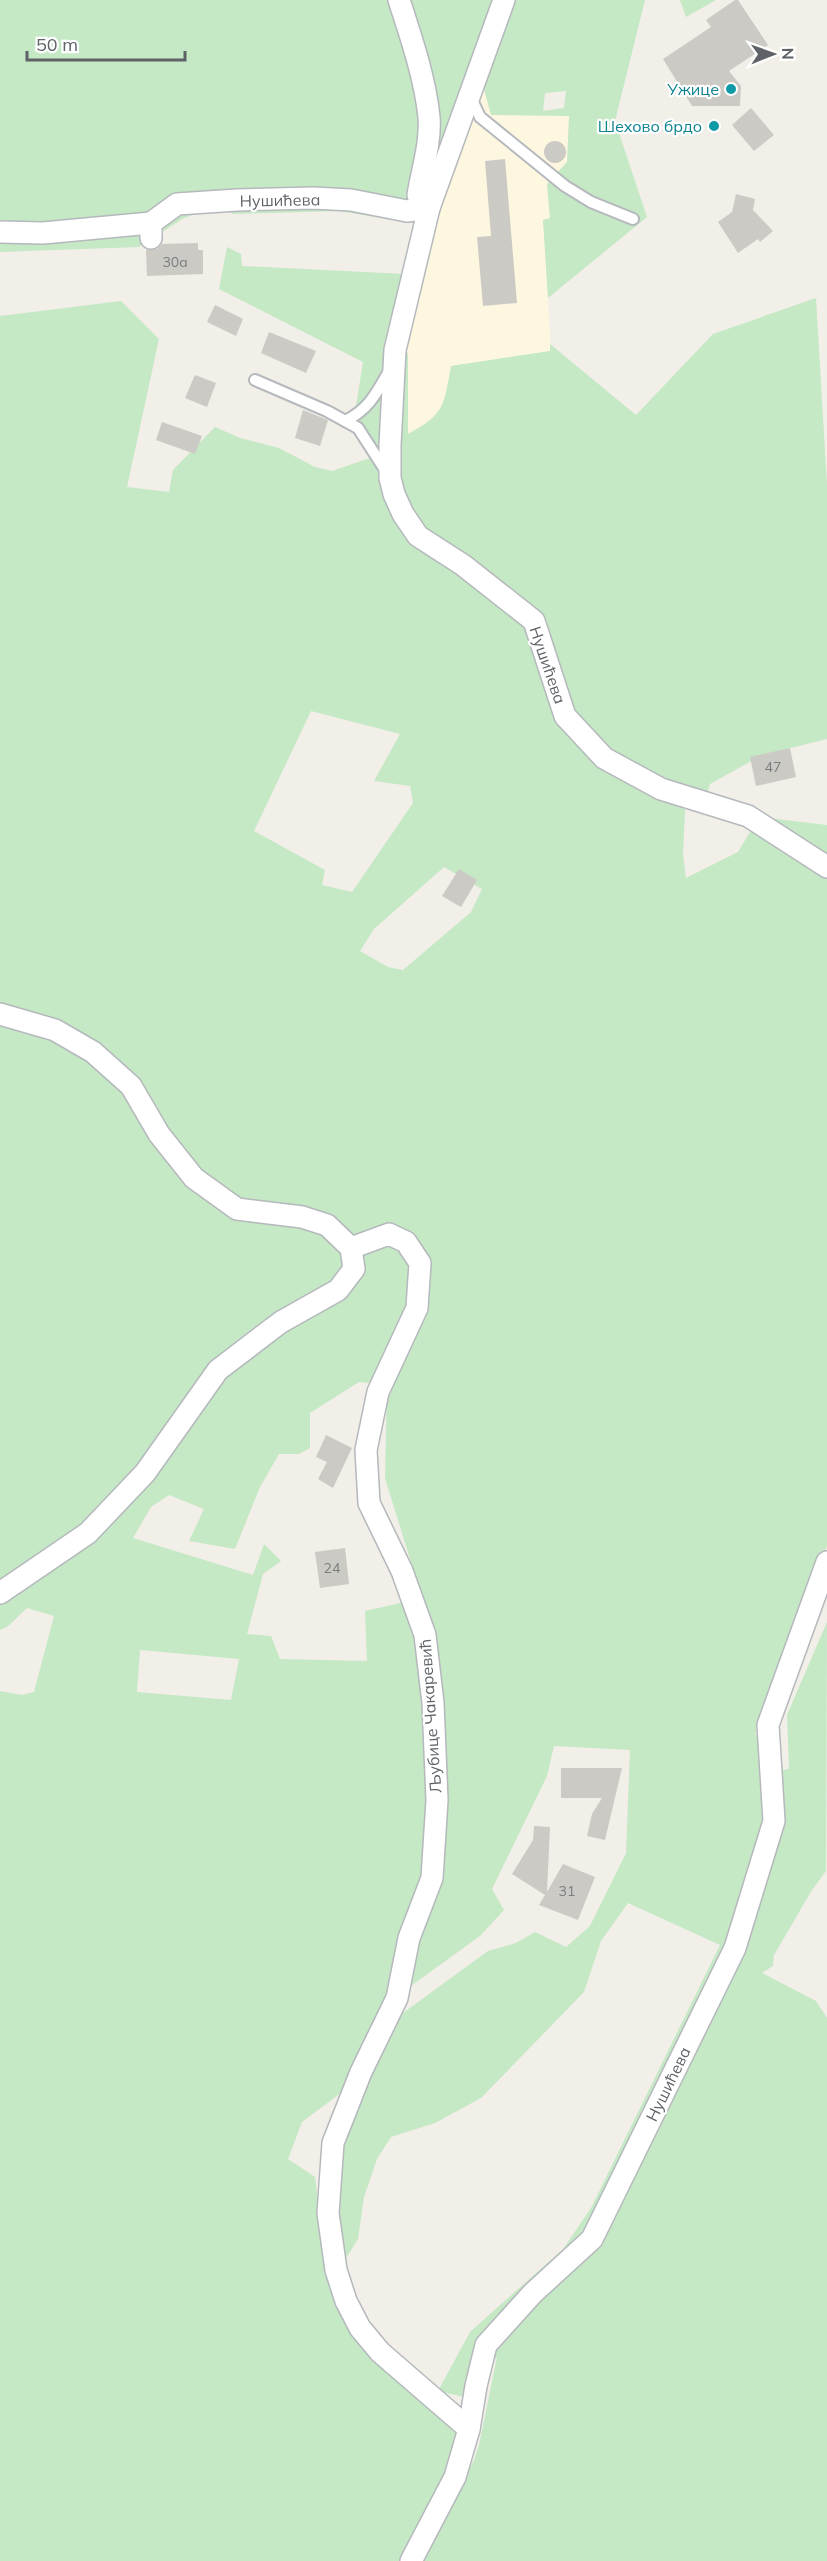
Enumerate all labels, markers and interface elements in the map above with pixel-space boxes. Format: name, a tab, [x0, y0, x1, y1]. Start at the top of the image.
scale bar	[27, 24, 184, 62]
north arrow	[743, 24, 803, 84]
text: 50 m	[36, 33, 78, 56]
text: N	[778, 48, 798, 60]
place label: Ужице	[666, 79, 719, 99]
marker: Ужице	[724, 82, 738, 96]
place label: Шехово брдо	[598, 116, 702, 136]
marker: Шехово брдо	[707, 119, 721, 133]
street label: Нушићева	[240, 189, 320, 211]
house number: 30a	[162, 253, 188, 271]
street label: Нушићева	[525, 624, 571, 706]
house number: 47	[765, 758, 781, 776]
house number: 24	[324, 1559, 341, 1577]
street label: Љубице Чакаревић	[415, 1638, 445, 1794]
house number: 31	[559, 1882, 575, 1900]
street label: Нушићева	[641, 2043, 695, 2125]

